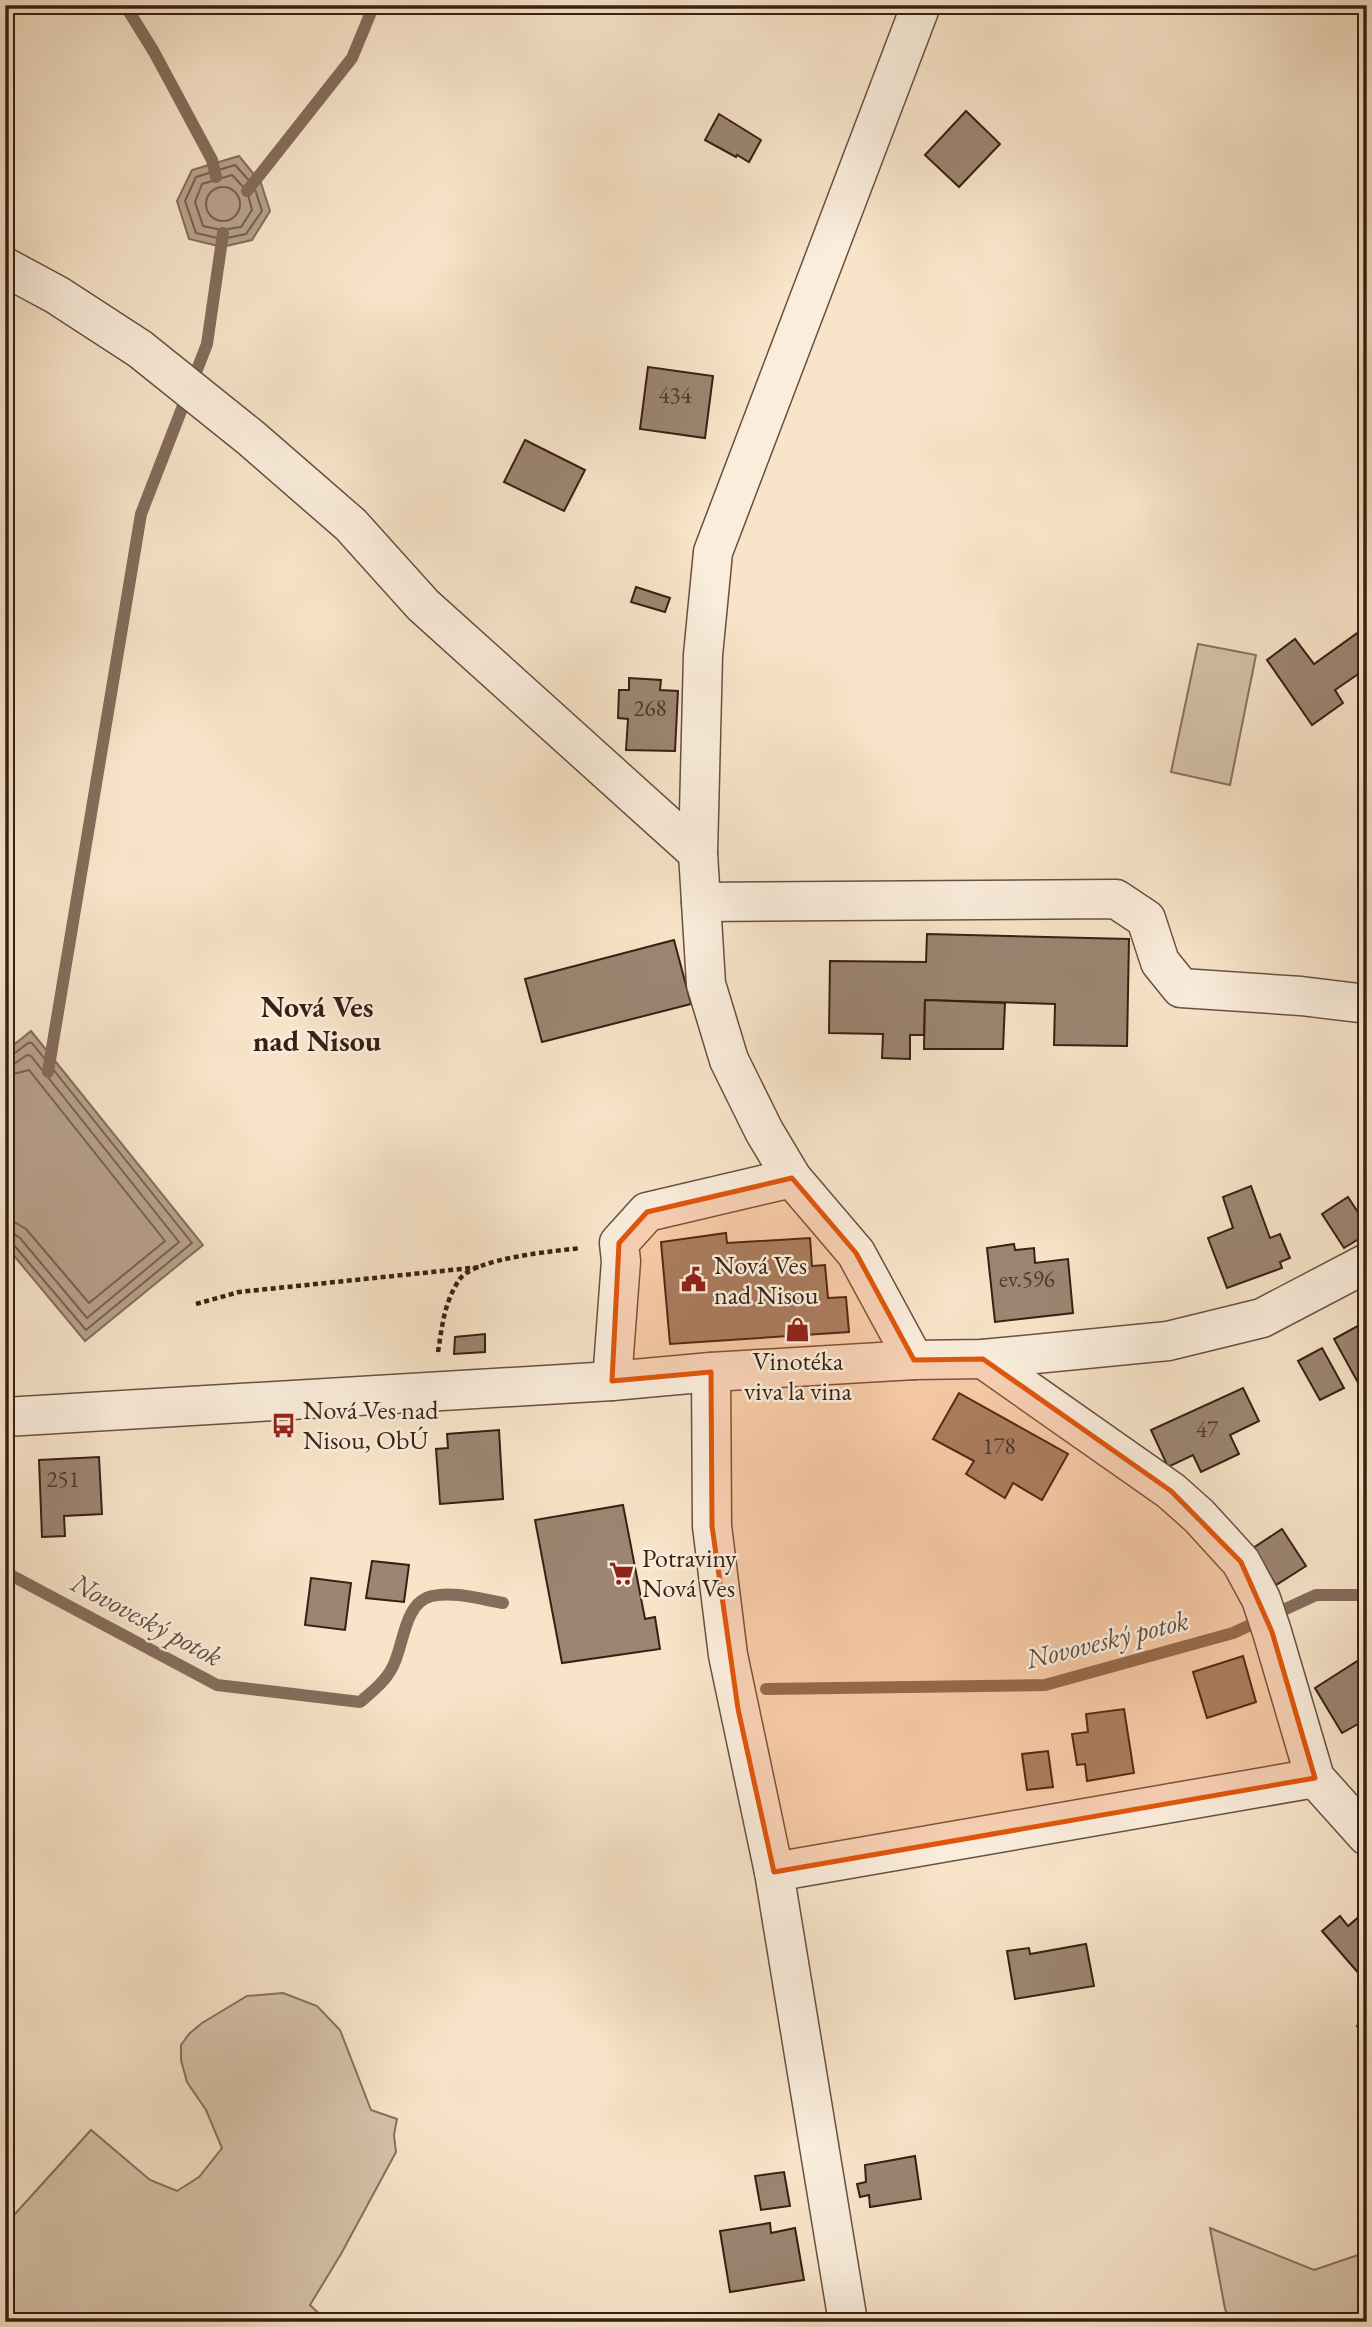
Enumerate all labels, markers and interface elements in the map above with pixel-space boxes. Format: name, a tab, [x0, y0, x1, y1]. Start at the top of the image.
house number: 434	[658, 380, 693, 410]
house number: 268	[633, 693, 667, 723]
district label: Nová Ves nad Nisou	[253, 987, 382, 1060]
place label: Nová Ves nad Nisou	[714, 1248, 819, 1312]
house number: ev.596	[999, 1264, 1055, 1294]
public building icon: Nová Ves nad Nisou	[680, 1266, 708, 1294]
shop icon: Vinotéka viva la vina	[784, 1315, 812, 1343]
place label: Vinotéka viva la vina	[744, 1344, 853, 1408]
place label: Nová Ves nad Nisou, ObÚ	[303, 1393, 439, 1457]
bus stop icon: Nová Ves nad Nisou, ObÚ	[269, 1411, 297, 1439]
house number: 47	[1196, 1414, 1219, 1444]
house number: 178	[982, 1431, 1016, 1461]
house number: 251	[46, 1464, 80, 1494]
place label: Potraviny Nová Ves	[642, 1541, 737, 1605]
supermarket icon: Potraviny Nová Ves	[608, 1559, 636, 1587]
water label: Novoveský potok	[64, 1564, 229, 1674]
water label: Novoveský potok	[1021, 1601, 1192, 1677]

